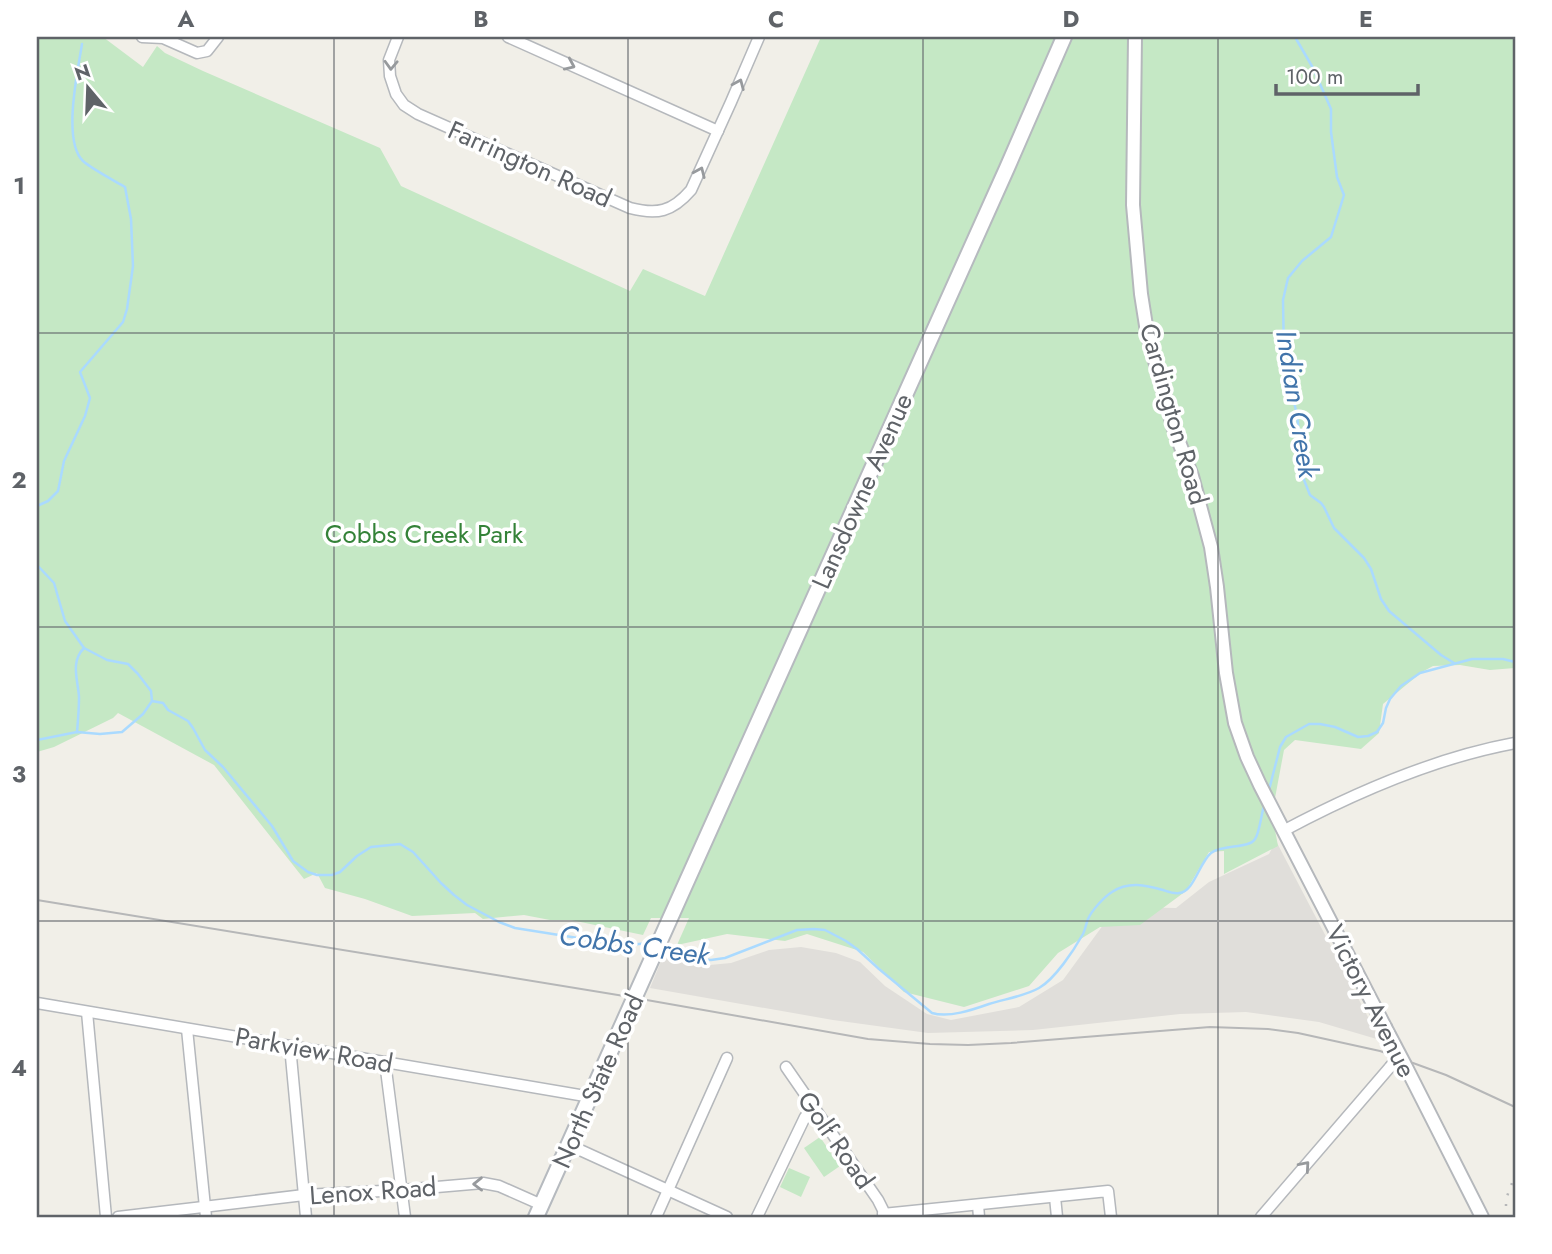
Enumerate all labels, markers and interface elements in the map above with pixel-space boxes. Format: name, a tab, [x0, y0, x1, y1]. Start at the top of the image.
text: A	[177, 2, 195, 36]
text: B	[473, 2, 489, 36]
text: C	[768, 2, 784, 36]
text: D	[1063, 2, 1080, 36]
text: E	[1359, 2, 1373, 36]
north arrow	[52, 52, 122, 122]
scale bar	[1276, 52, 1417, 96]
text: N	[71, 57, 94, 88]
one-way arrow	[563, 57, 576, 71]
one-way arrow	[383, 60, 398, 71]
text: 100 m	[1286, 62, 1343, 92]
one-way arrow	[731, 79, 745, 91]
street label: Farrington Road	[442, 111, 618, 217]
one-way arrow	[692, 167, 706, 179]
text: 1	[13, 169, 25, 203]
street label: Cardington Road	[1130, 319, 1218, 509]
water label: Indian Creek	[1265, 327, 1329, 482]
street label: Lansdowne Avenue	[802, 387, 922, 595]
text: 2	[11, 463, 27, 497]
park label: Cobbs Creek Park	[325, 515, 524, 553]
text: 3	[12, 757, 26, 791]
water label: Cobbs Creek	[556, 914, 713, 976]
street label: Victory Avenue	[1316, 918, 1426, 1084]
street label: North State Road	[543, 988, 653, 1174]
street label: Parkview Road	[232, 1017, 396, 1083]
text: 4	[11, 1051, 27, 1085]
street label: Golf Road	[788, 1083, 884, 1197]
one-way arrow	[1297, 1161, 1309, 1174]
street label: Lenox Road	[308, 1168, 438, 1214]
one-way arrow	[472, 1177, 483, 1192]

